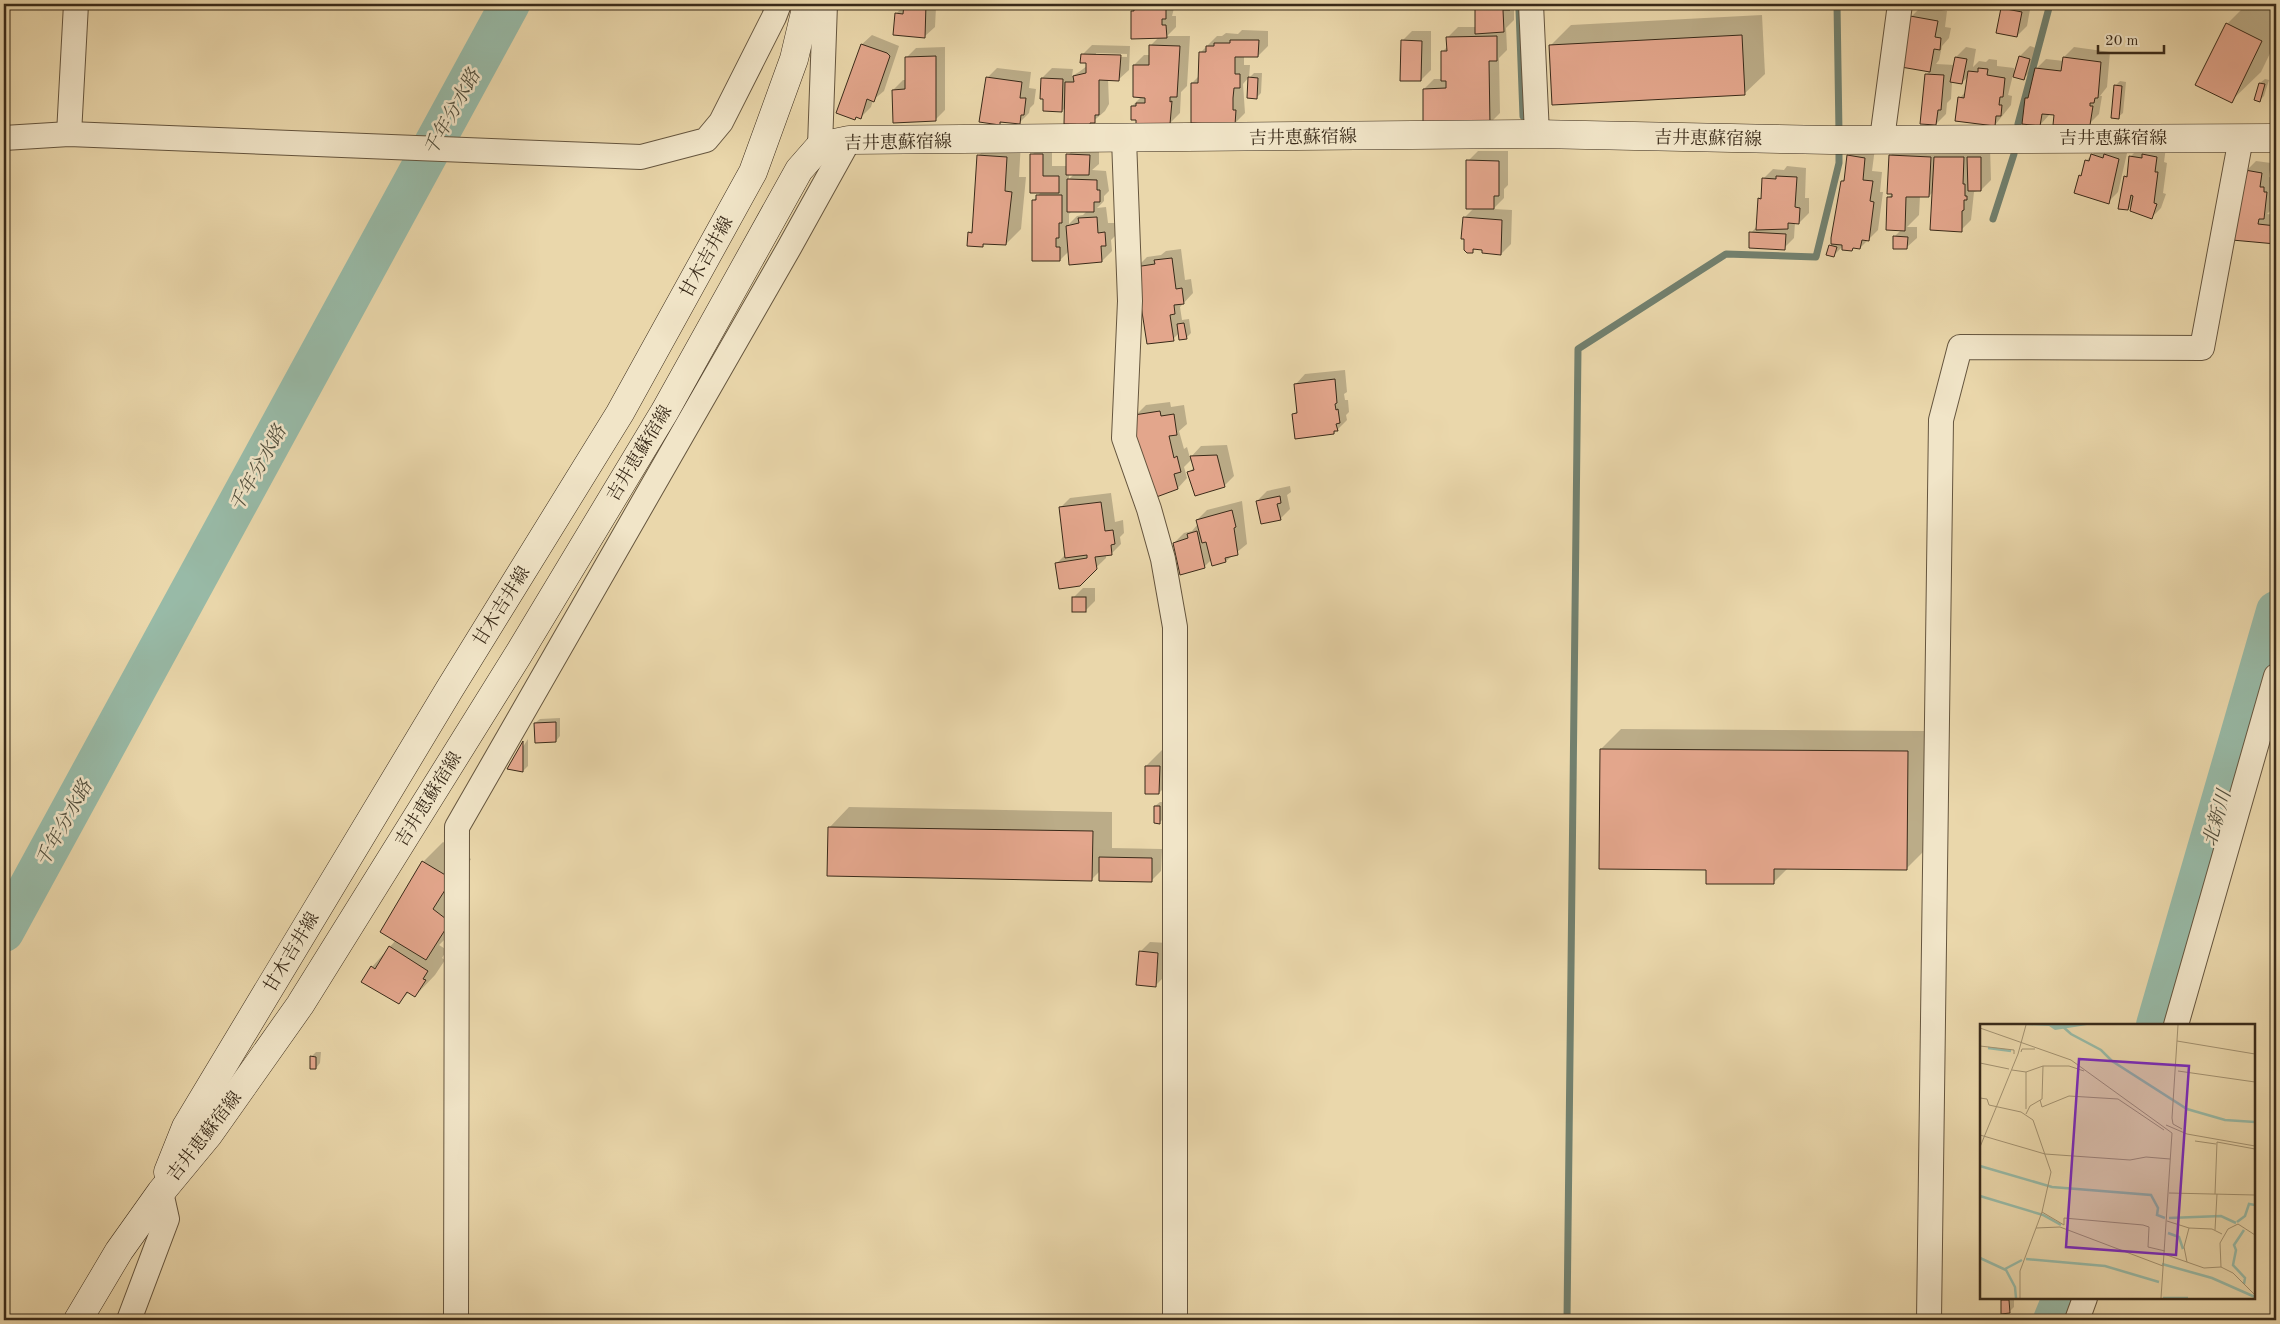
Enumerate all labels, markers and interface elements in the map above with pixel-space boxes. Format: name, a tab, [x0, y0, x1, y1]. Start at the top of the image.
scale bar	[2098, 22, 2164, 54]
text: 20 m	[2105, 34, 2139, 49]
water label: 千年分水路	[419, 64, 485, 159]
street label: 吉井恵蘇宿線	[1249, 126, 1357, 148]
street label: 吉井恵蘇宿線	[1654, 127, 1762, 149]
street label: 吉井恵蘇宿線	[2059, 128, 2167, 148]
street label: 吉井恵蘇宿線	[844, 131, 952, 153]
street label: 甘木吉井線	[675, 213, 737, 301]
street label: 吉井恵蘇宿線	[603, 402, 675, 504]
water label: 千年分水路	[225, 420, 291, 515]
street label: 甘木吉井線	[469, 563, 533, 649]
street label: 吉井恵蘇宿線	[391, 748, 465, 850]
water label: 千年分水路	[31, 775, 97, 870]
water label: 北新川	[2199, 786, 2236, 849]
street label: 甘木吉井線	[259, 908, 323, 996]
inset map	[1980, 1024, 2255, 1299]
street label: 吉井恵蘇宿線	[163, 1087, 245, 1185]

